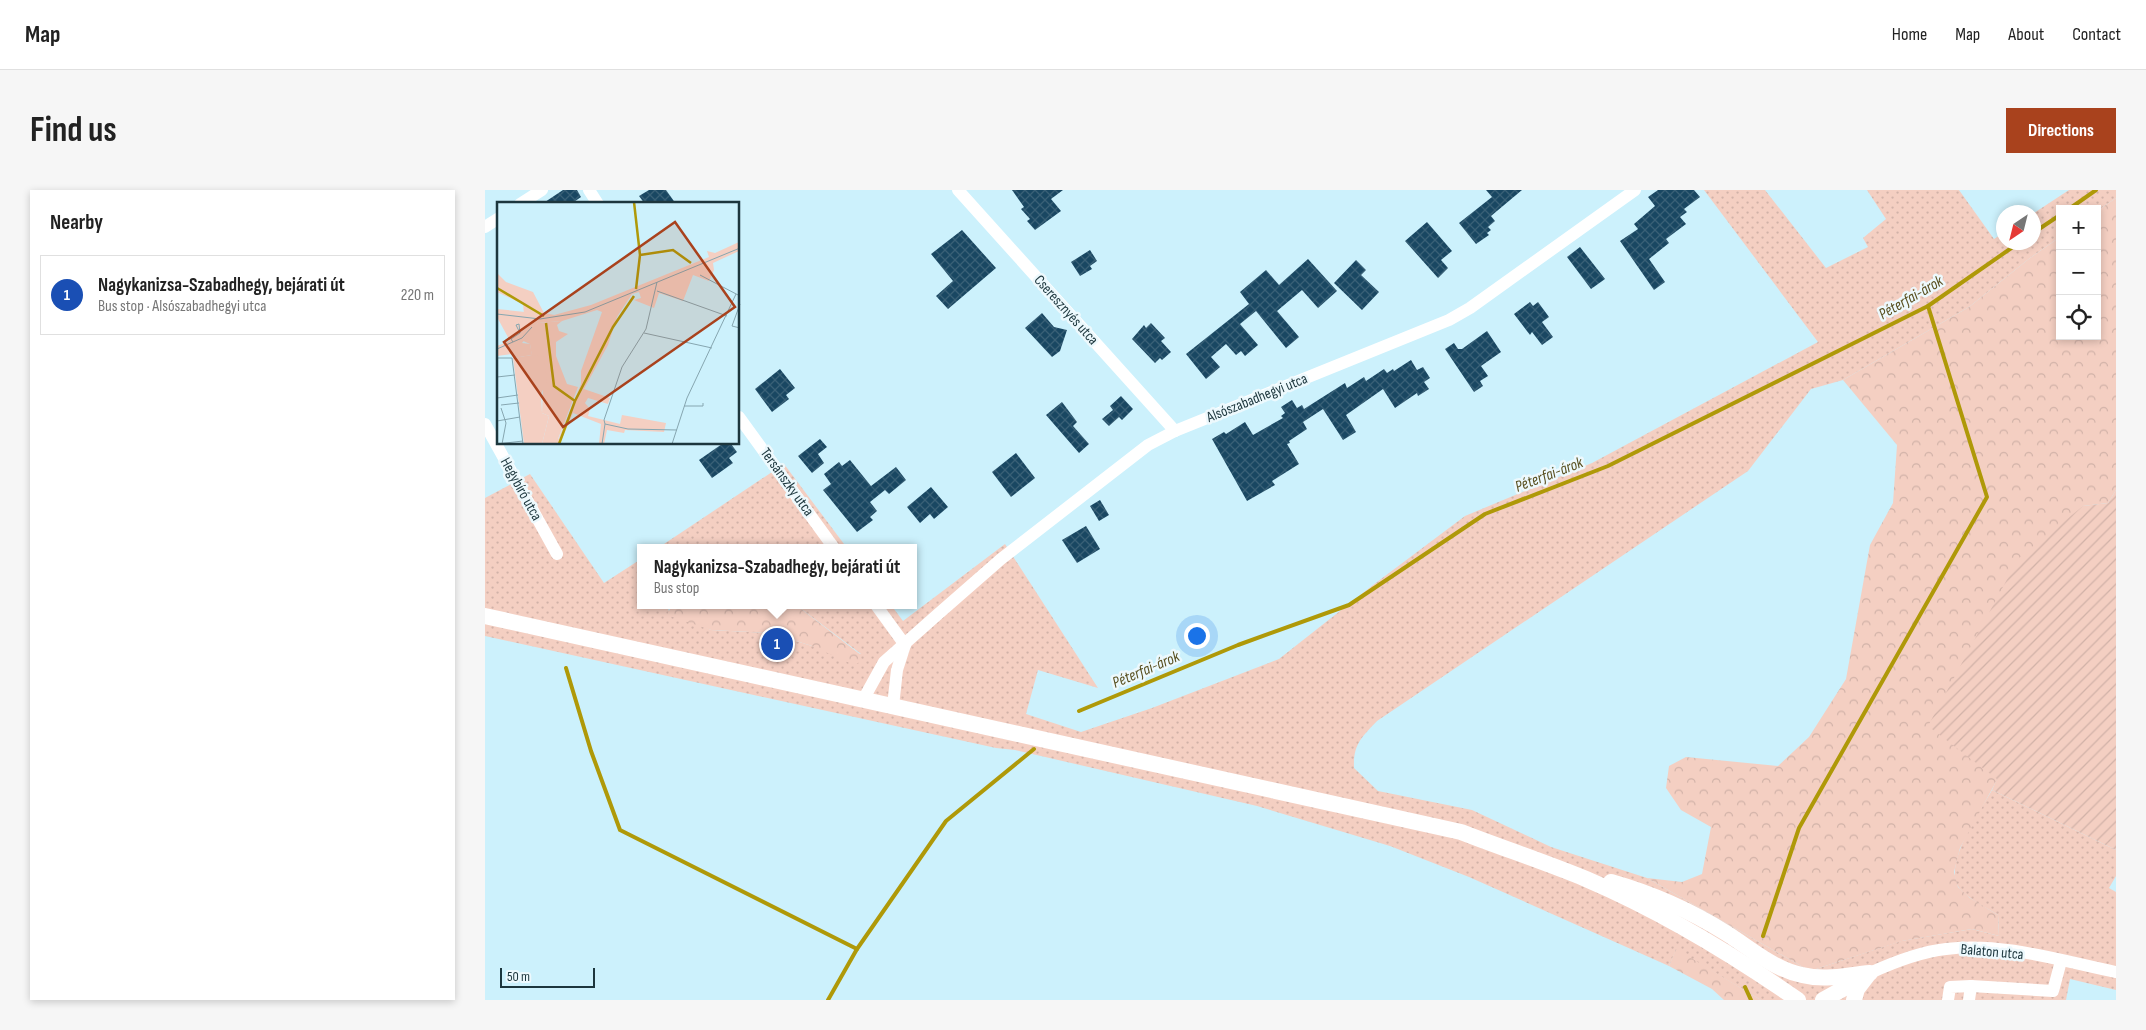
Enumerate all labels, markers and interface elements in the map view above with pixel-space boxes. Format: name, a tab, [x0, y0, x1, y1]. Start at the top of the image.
text: Map	[25, 20, 60, 49]
text: Home	[1892, 24, 1927, 45]
text: Map	[1955, 24, 1980, 45]
text: About	[2008, 24, 2044, 45]
text: Contact	[2072, 24, 2121, 45]
button: Directions	[2006, 108, 2116, 153]
text: Find us	[30, 109, 117, 152]
inset map	[497, 202, 740, 445]
north arrow	[1996, 205, 2041, 250]
map controls	[2056, 205, 2101, 340]
button: +	[2056, 205, 2101, 250]
text: Nearby	[50, 210, 103, 235]
button: −	[2056, 250, 2101, 295]
street label: Cseresznyés utca	[1030, 271, 1102, 349]
water label: Péterfai-árok	[1875, 271, 1947, 324]
text: Nagykanizsa-Szabadhegy, bejárati út	[98, 274, 345, 297]
text: 1	[64, 286, 70, 305]
text: 220 m	[401, 286, 434, 305]
button: locate	[2056, 295, 2101, 340]
text: Bus stop · Alsószabadhegyi utca	[98, 297, 266, 316]
street label: Alsószabadhegyi utca	[1203, 369, 1310, 427]
street label: Tersánszky utca	[756, 444, 818, 520]
water label: Péterfai-árok	[1512, 453, 1587, 497]
street label: Hegybíró utca	[496, 454, 546, 524]
popup	[637, 544, 917, 609]
text: Nagykanizsa-Szabadhegy, bejárati út	[654, 556, 900, 579]
text: Bus stop	[654, 579, 700, 598]
your location	[1184, 623, 1210, 649]
pin: 1	[761, 625, 793, 663]
water label: Péterfai-árok	[1110, 647, 1183, 693]
street label: Balaton utca	[1960, 940, 2024, 964]
scale bar	[500, 965, 595, 988]
text: 50 m	[507, 968, 530, 985]

